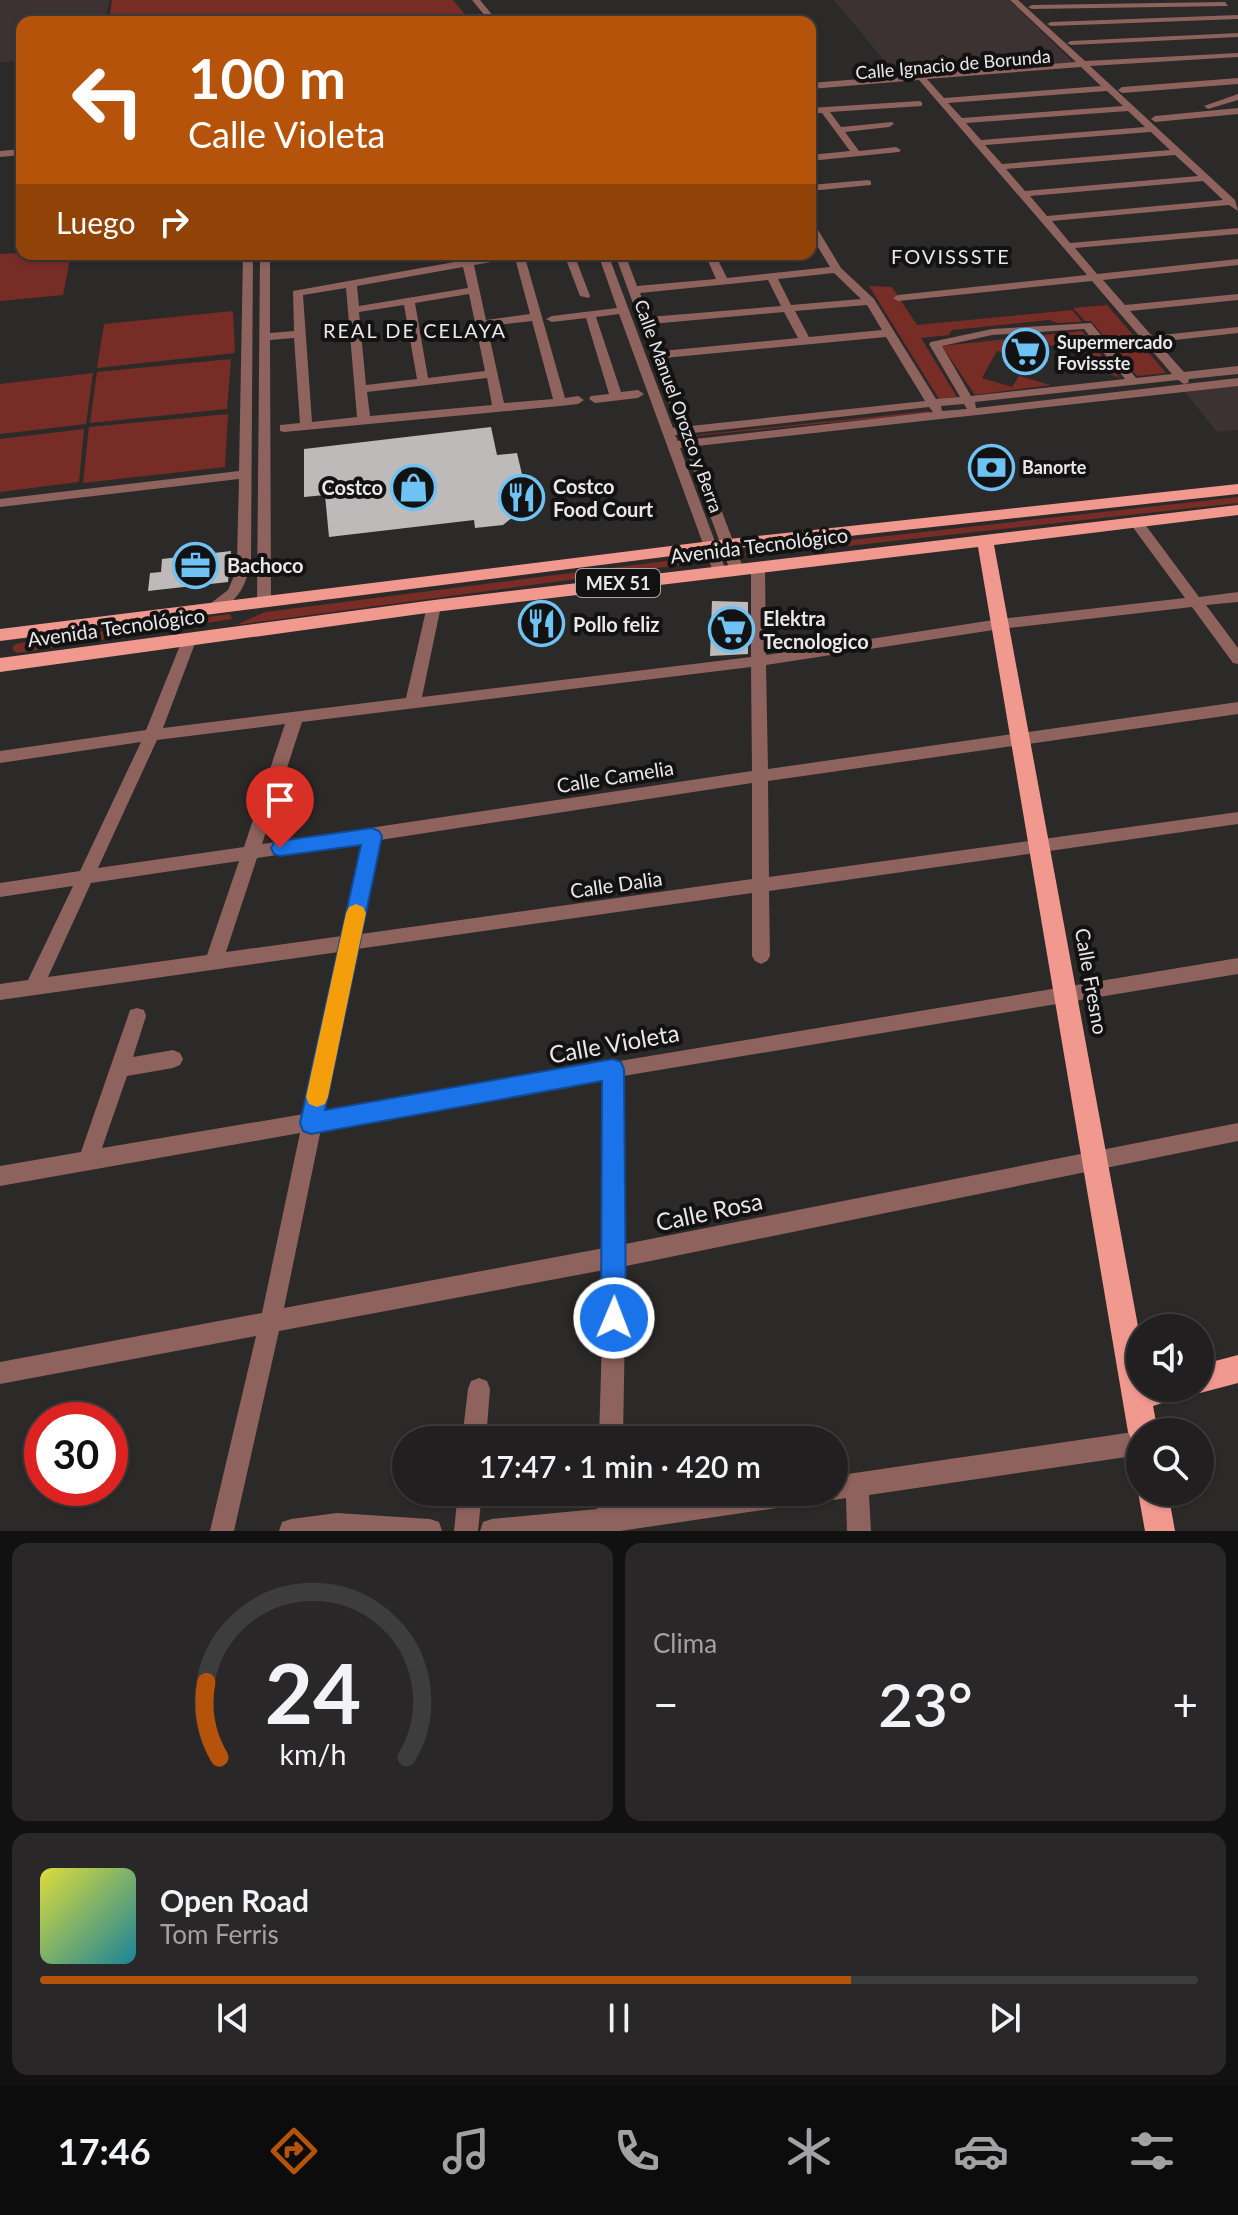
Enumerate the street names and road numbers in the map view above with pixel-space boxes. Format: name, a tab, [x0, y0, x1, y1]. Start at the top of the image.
street label: Calle Ignacio de Borunda	[854, 45, 1052, 83]
street label: Calle Manuel Orozco y Berra	[630, 297, 728, 515]
street label: Avenida Tecnológico	[669, 522, 849, 568]
road number: MEX 51	[576, 569, 660, 597]
street label: Avenida Tecnológico	[26, 603, 206, 651]
street label: Calle Camelia	[555, 755, 675, 797]
street label: Calle Dalia	[568, 866, 664, 902]
street label: Calle Fresno	[1071, 926, 1113, 1036]
street label: Calle Violeta	[547, 1017, 681, 1069]
street label: Calle Rosa	[653, 1186, 765, 1236]

